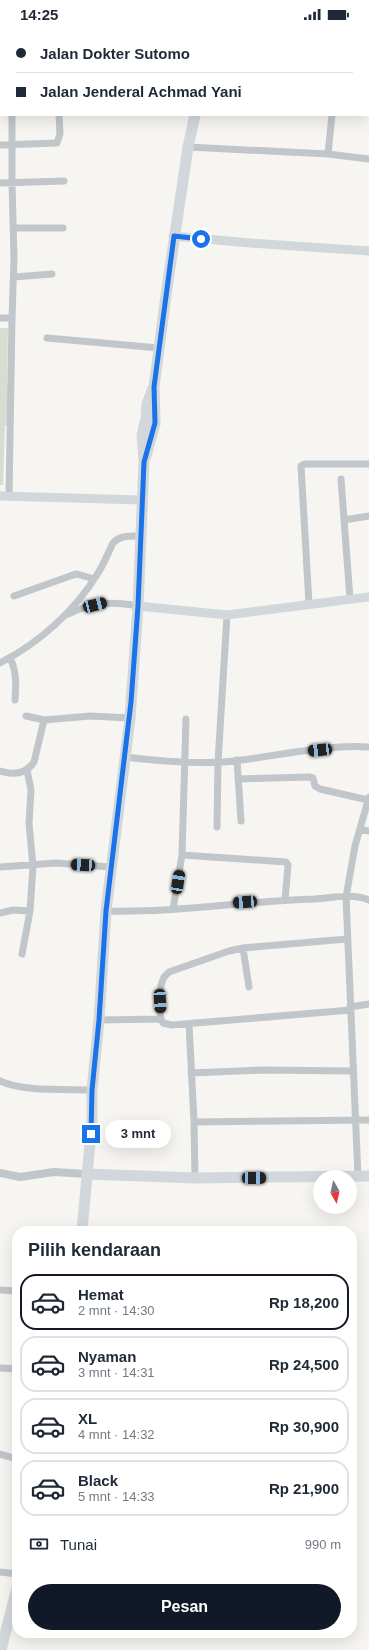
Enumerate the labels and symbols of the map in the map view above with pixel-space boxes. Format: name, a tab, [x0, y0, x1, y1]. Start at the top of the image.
route start	[192, 230, 210, 248]
car	[82, 596, 108, 614]
car	[307, 743, 333, 757]
car	[71, 858, 95, 872]
car	[170, 869, 186, 895]
car	[233, 895, 257, 909]
car	[153, 989, 167, 1013]
callout: 3 mnt	[105, 1120, 171, 1148]
route end	[82, 1125, 100, 1143]
north arrow	[313, 1170, 357, 1214]
car	[242, 1172, 266, 1184]

